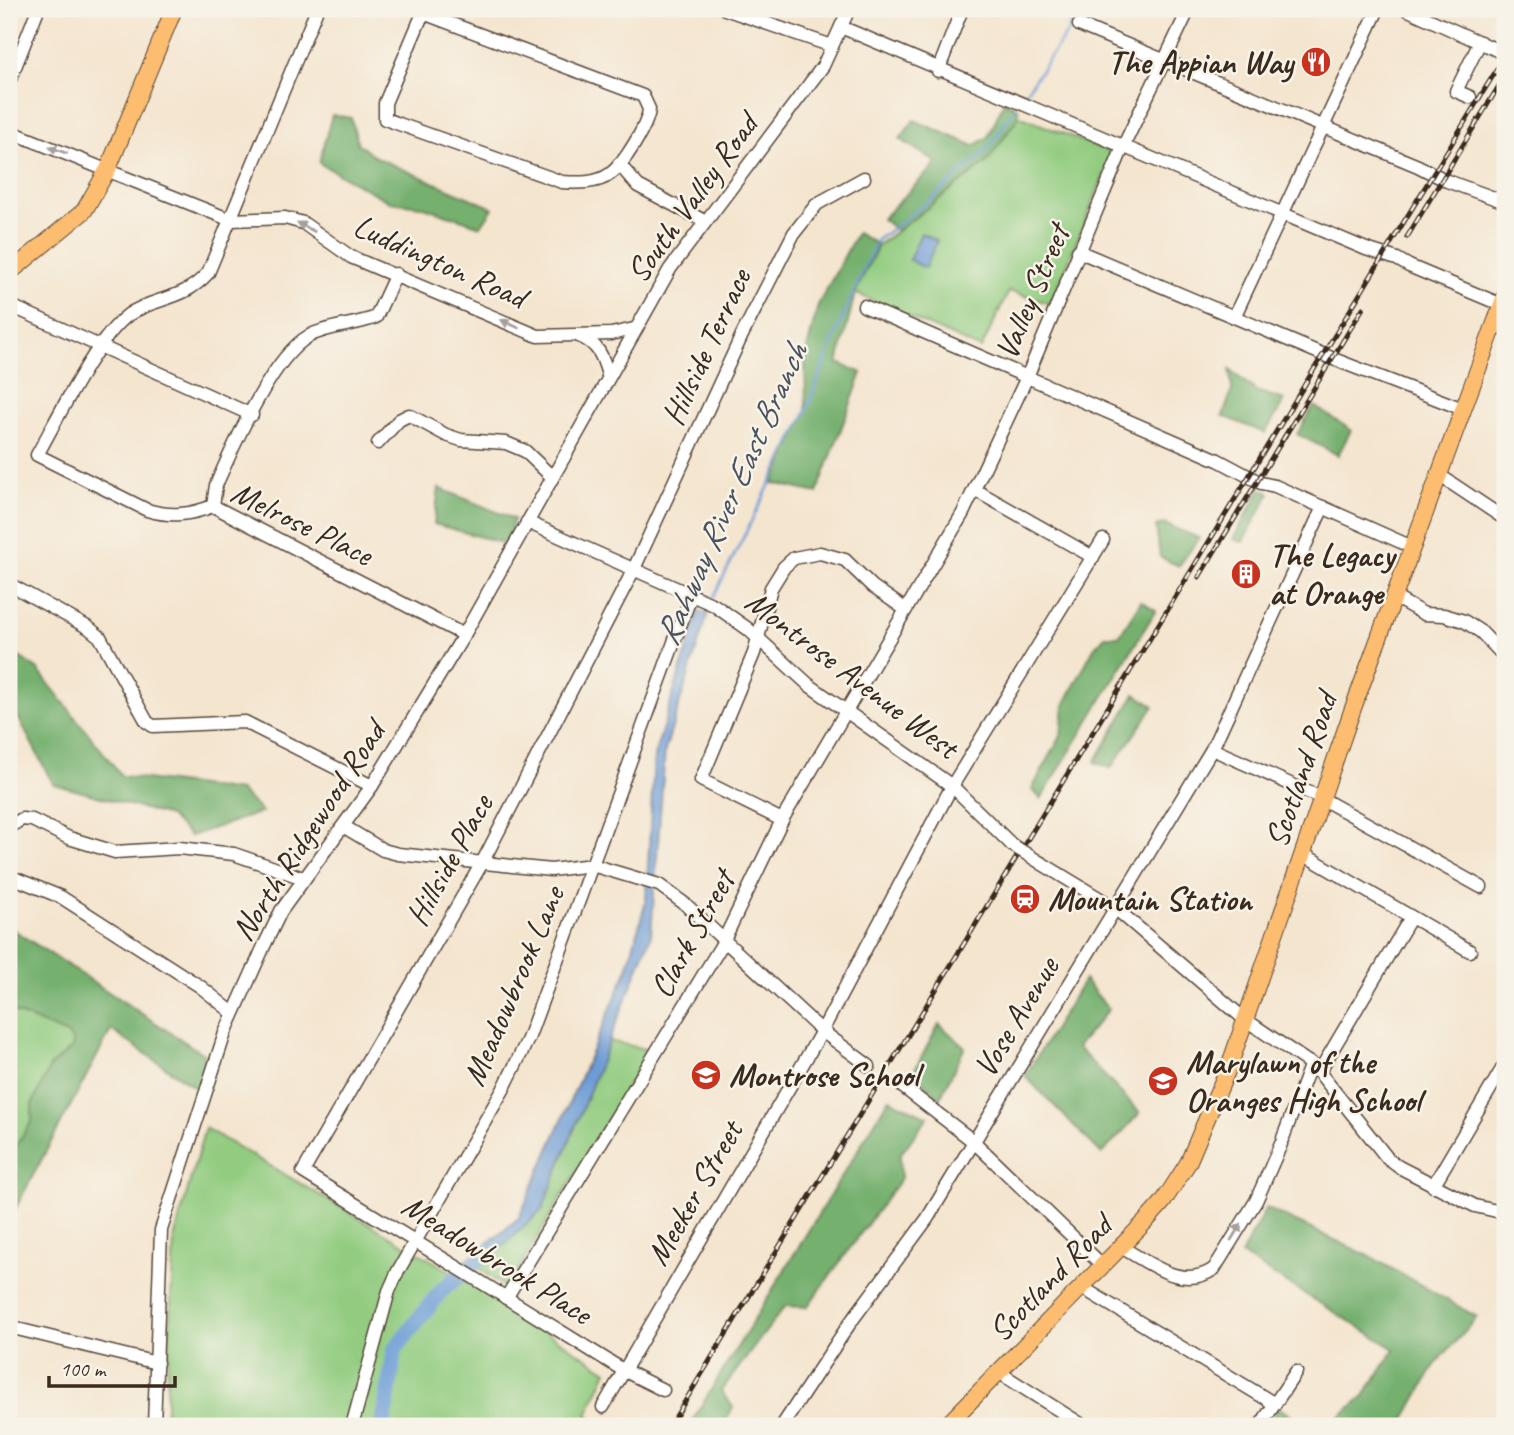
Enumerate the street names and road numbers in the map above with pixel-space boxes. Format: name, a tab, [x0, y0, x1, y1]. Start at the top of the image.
street label: South Valley Road	[617, 101, 770, 291]
street label: Luddington Road	[347, 204, 537, 320]
street label: Valley Street	[985, 215, 1081, 366]
street label: Hillside Terrace	[652, 260, 761, 432]
street label: Melrose Place	[225, 471, 381, 576]
street label: Montrose Avenue West	[737, 580, 969, 770]
street label: Scotland Road	[1255, 682, 1349, 853]
street label: North Ridgewood Road	[222, 709, 397, 949]
street label: Hillside Place	[396, 785, 503, 933]
street label: Clark Street	[640, 860, 746, 1005]
street label: Meadowbrook Lane	[452, 878, 575, 1092]
street label: Vose Avenue	[964, 947, 1069, 1085]
street label: Meeker Street	[636, 1111, 753, 1272]
street label: Meadowbrook Place	[394, 1184, 602, 1335]
street label: Scotland Road	[979, 1202, 1124, 1350]

